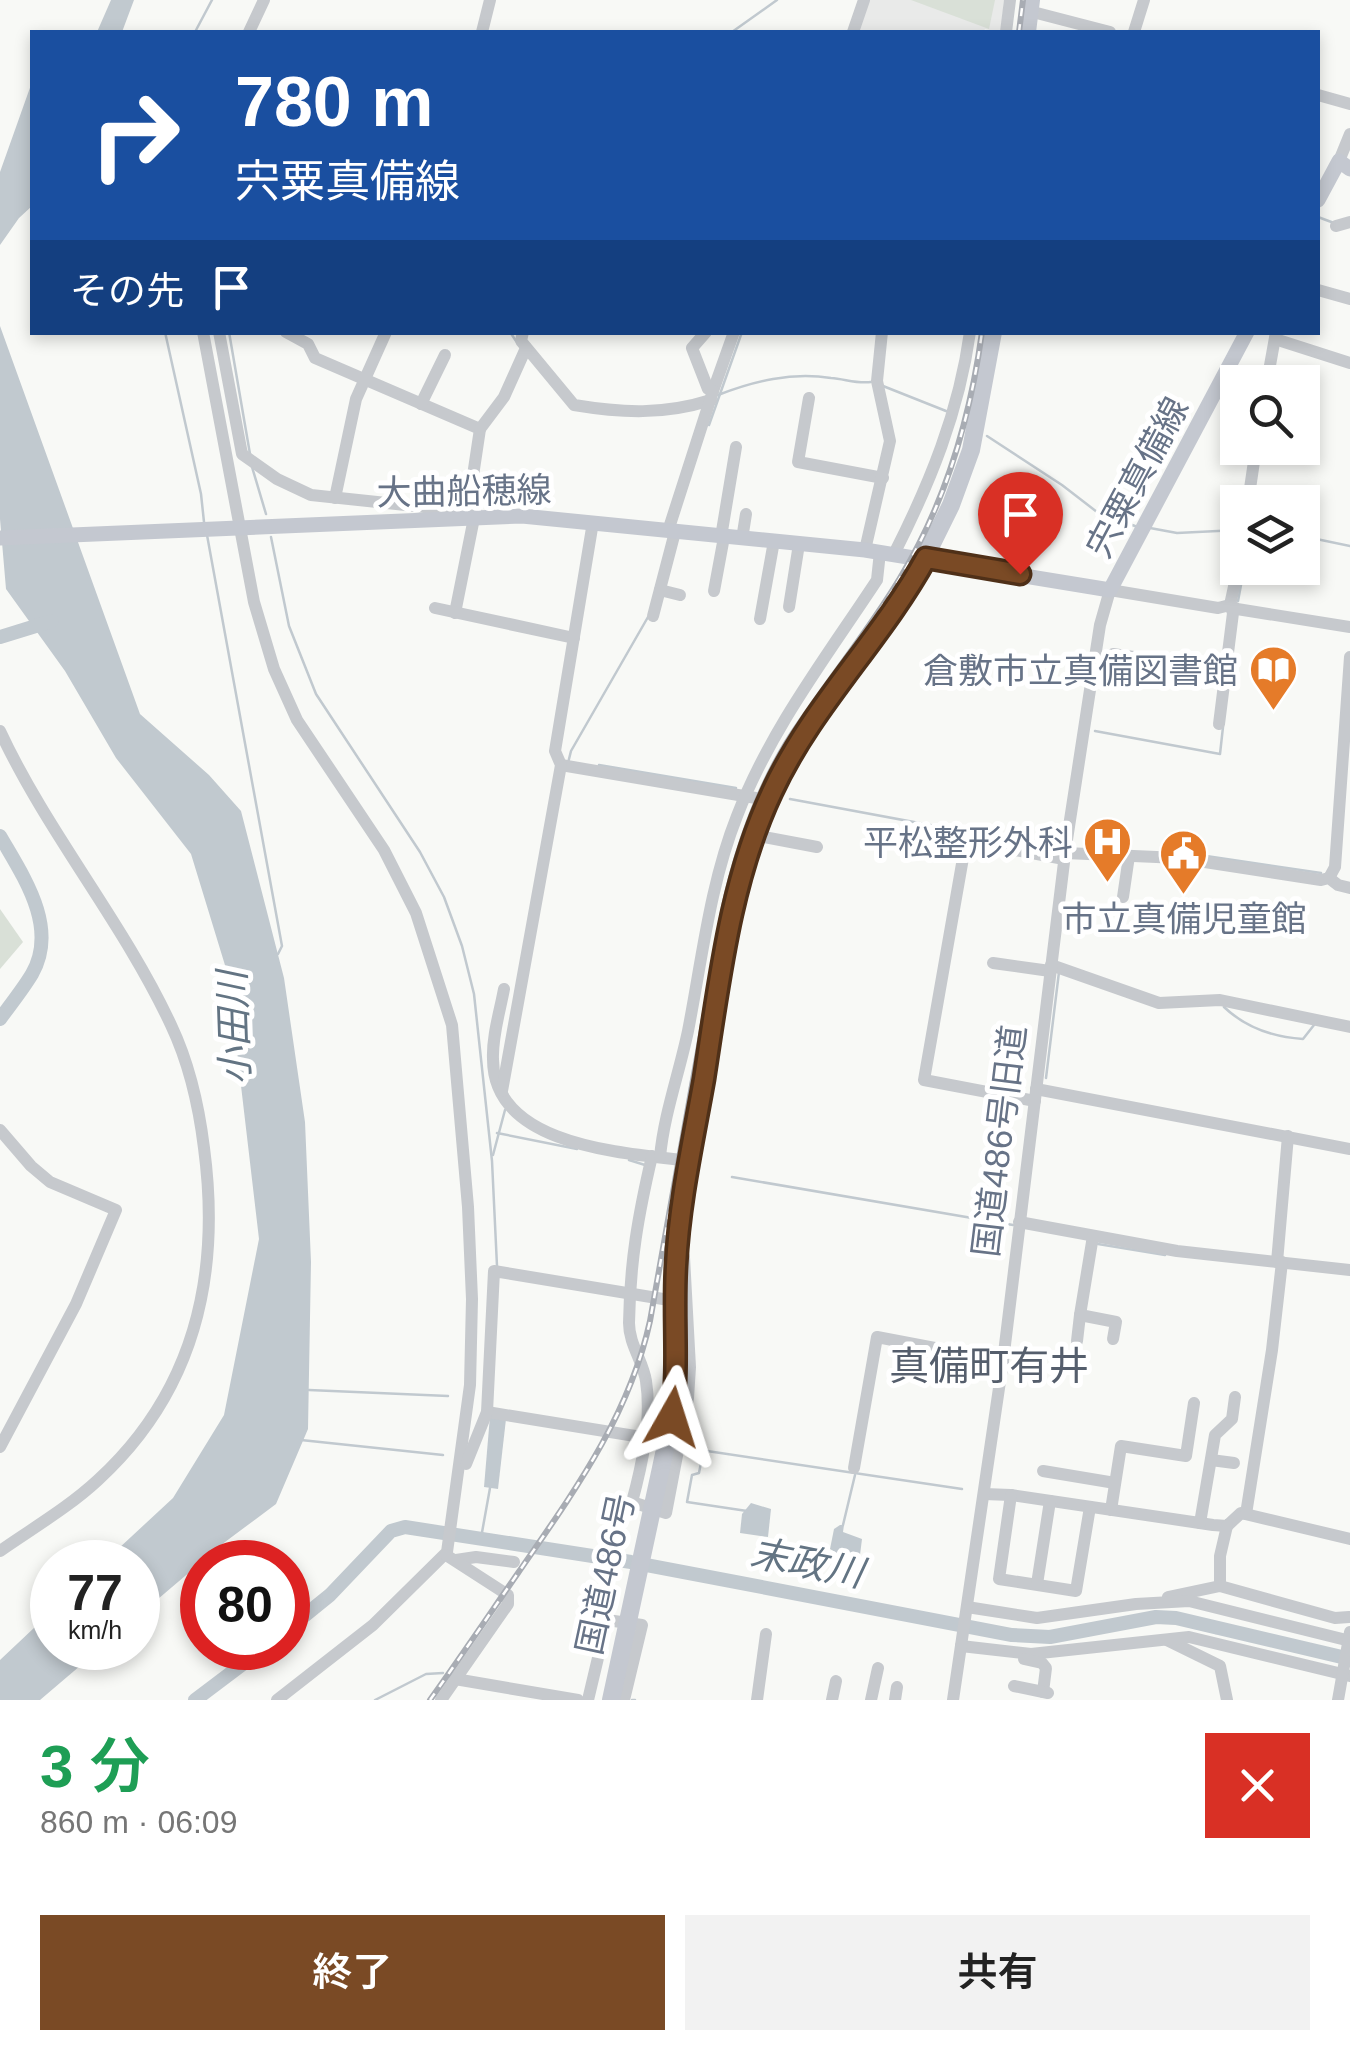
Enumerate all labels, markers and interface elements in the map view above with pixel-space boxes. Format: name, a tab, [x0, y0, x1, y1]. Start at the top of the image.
text: 780 m	[235, 63, 433, 141]
icon: right	[70, 70, 200, 200]
text: 宍粟真備線	[235, 156, 460, 207]
icon: arrive	[204, 260, 259, 315]
text: その先	[70, 270, 184, 312]
map controls	[1220, 365, 1320, 585]
button: search	[1220, 365, 1320, 465]
street label: 宍粟真備線	[1079, 391, 1195, 563]
street label: 大曲船穂線	[376, 470, 552, 512]
pin	[978, 472, 1063, 575]
button: layers	[1220, 485, 1320, 585]
icon: arrive	[993, 487, 1048, 542]
library icon: 倉敷市立真備図書館	[1247, 644, 1299, 712]
place label: 倉敷市立真備図書館	[923, 651, 1238, 690]
hospital icon: 平松整形外科	[1082, 816, 1134, 884]
place label: 平松整形外科	[863, 823, 1073, 862]
public building icon: 市立真備児童館	[1158, 828, 1210, 896]
place label: 市立真備児童館	[1061, 899, 1307, 938]
water label: 小田川	[211, 966, 257, 1086]
street label: 国道486号旧道	[965, 1023, 1033, 1259]
district label: 真備町有井	[889, 1344, 1089, 1388]
position arrow	[620, 1365, 724, 1469]
street label: 国道486号	[569, 1490, 641, 1658]
water label: 末政川	[747, 1532, 871, 1595]
speed limit sign: 80	[180, 1540, 310, 1670]
text: 77	[67, 1565, 123, 1621]
text: km/h	[68, 1616, 122, 1644]
text: 3 分	[40, 1733, 150, 1800]
button: close	[1205, 1733, 1310, 1838]
text: 860 m · 06:09	[40, 1804, 237, 1840]
button: 終了	[40, 1915, 665, 2030]
button: 共有	[685, 1915, 1310, 2030]

